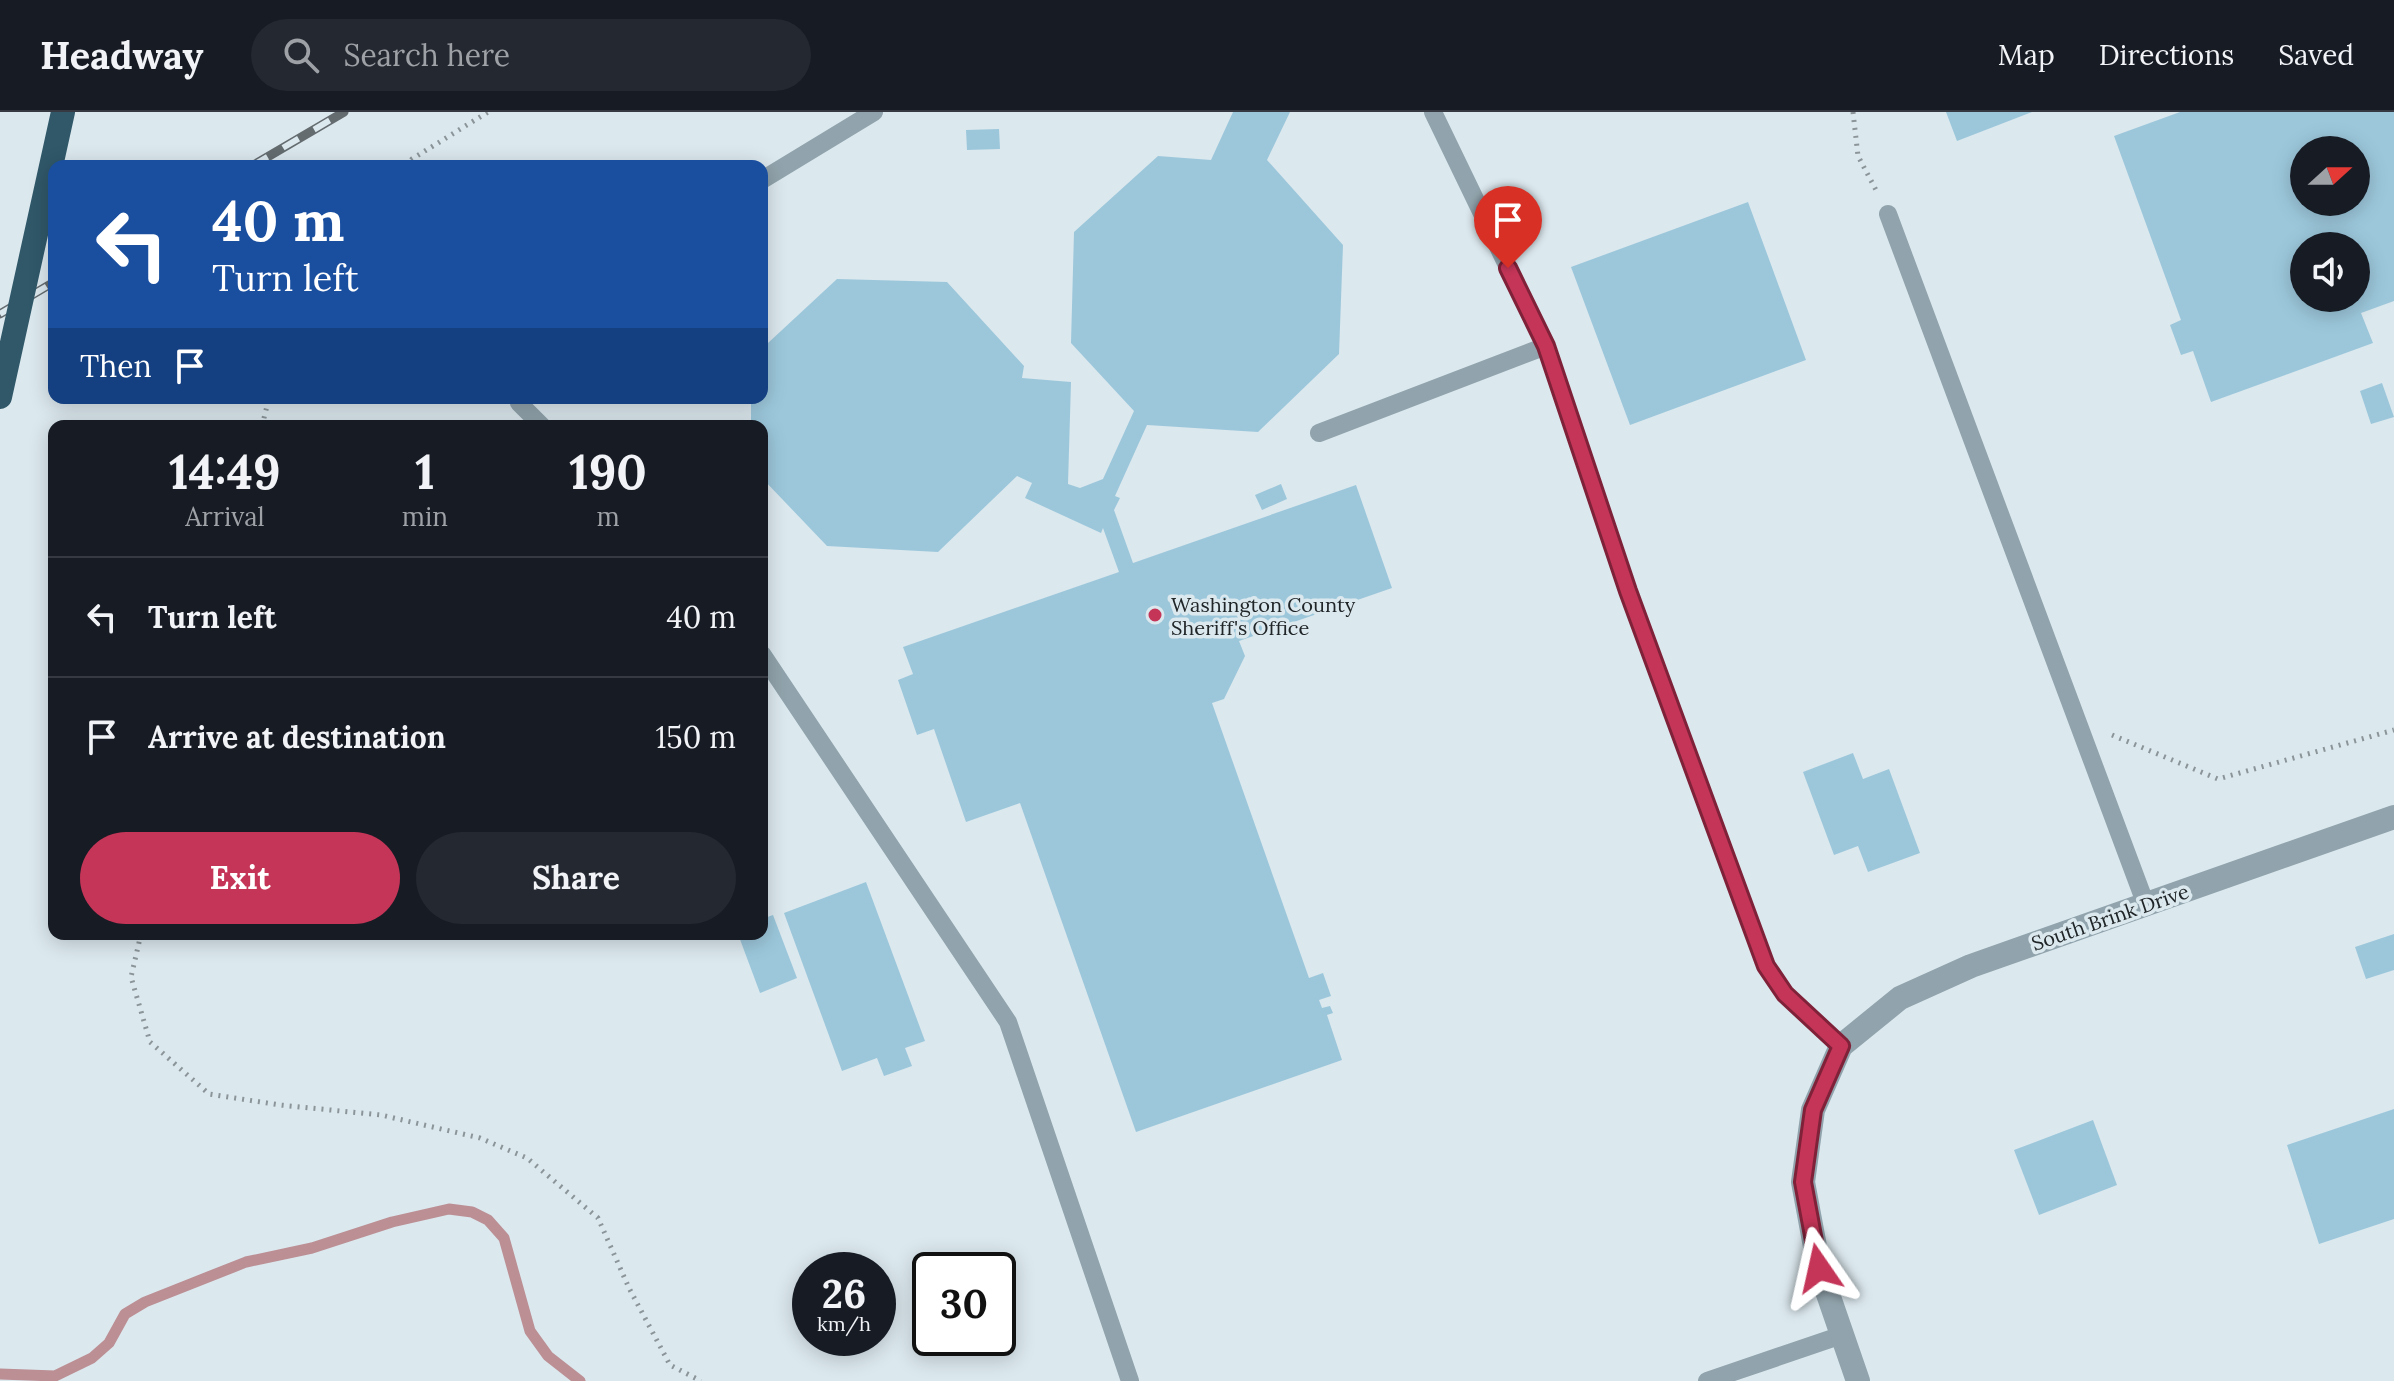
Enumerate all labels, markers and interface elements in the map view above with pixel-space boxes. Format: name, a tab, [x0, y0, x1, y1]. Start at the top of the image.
search box	[251, 19, 811, 91]
text: Headway	[40, 31, 203, 79]
icon: search	[279, 33, 323, 77]
text: Search here	[343, 36, 510, 74]
text: Map	[1998, 37, 2055, 73]
text: Directions	[2099, 37, 2234, 73]
text: Saved	[2278, 37, 2354, 73]
north arrow	[2290, 136, 2370, 216]
map controls	[2290, 136, 2370, 312]
text: 40 m	[212, 185, 345, 256]
pin	[1474, 186, 1542, 268]
icon: left	[80, 192, 184, 296]
icon: arrive	[1486, 198, 1530, 242]
button: sound	[2290, 232, 2370, 312]
text: Turn left	[212, 255, 359, 301]
icon: arrive	[168, 344, 212, 388]
text: Then	[80, 347, 152, 385]
text: 14:49	[169, 441, 281, 502]
text: 1	[415, 441, 435, 502]
text: 190	[569, 441, 647, 502]
text: Arrival	[185, 500, 265, 533]
text: min	[402, 500, 448, 533]
text: m	[596, 500, 620, 533]
place label: Washington County Sheriff's Office	[1171, 592, 1356, 640]
icon: left	[80, 595, 124, 639]
text: Turn left	[148, 598, 276, 636]
text: 40 m	[666, 598, 736, 636]
marker: Washington County Sheriff's Office	[1146, 606, 1164, 624]
icon: arrive	[80, 715, 124, 759]
text: Arrive at destination	[148, 718, 446, 756]
text: 150 m	[655, 718, 736, 756]
button: Exit	[80, 832, 400, 924]
button: Share	[416, 832, 736, 924]
street label: South Brink Drive	[2028, 878, 2192, 956]
position arrow	[1777, 1226, 1861, 1310]
speed limit sign: 30	[912, 1252, 1016, 1356]
text: 26	[822, 1268, 866, 1319]
text: km/h	[817, 1311, 871, 1336]

